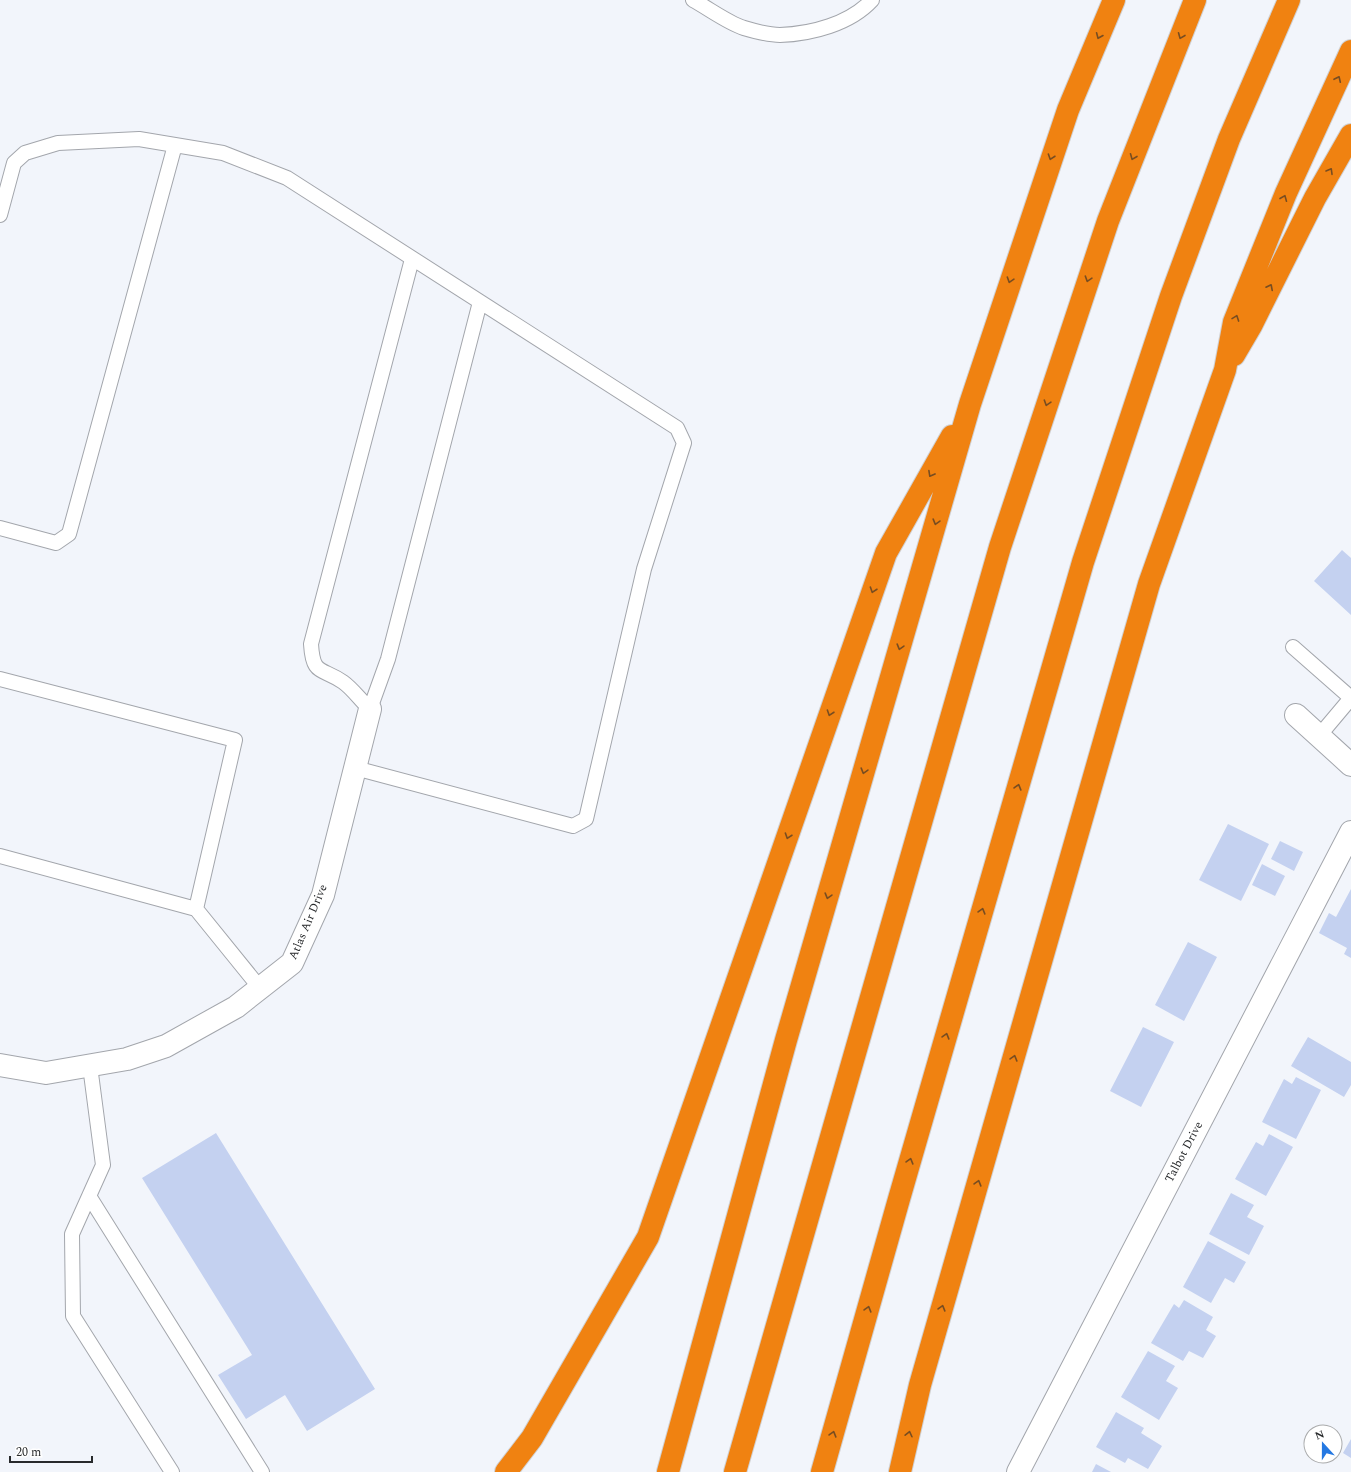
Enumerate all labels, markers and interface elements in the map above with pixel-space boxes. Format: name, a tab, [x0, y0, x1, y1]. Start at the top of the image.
one-way arrow	[1095, 32, 1103, 39]
one-way arrow	[1177, 33, 1185, 40]
one-way arrow	[1333, 76, 1341, 84]
one-way arrow	[1047, 153, 1056, 160]
one-way arrow	[1129, 154, 1137, 161]
one-way arrow	[1326, 168, 1333, 175]
one-way arrow	[1279, 194, 1287, 202]
one-way arrow	[1084, 276, 1093, 283]
one-way arrow	[1006, 277, 1015, 284]
one-way arrow	[1266, 283, 1273, 291]
one-way arrow	[1231, 315, 1240, 322]
one-way arrow	[1043, 399, 1052, 406]
one-way arrow	[928, 470, 935, 477]
one-way arrow	[932, 518, 941, 525]
one-way arrow	[870, 587, 878, 594]
one-way arrow	[896, 643, 905, 650]
one-way arrow	[827, 709, 835, 716]
one-way arrow	[860, 768, 869, 775]
one-way arrow	[1013, 783, 1022, 790]
one-way arrow	[784, 832, 792, 839]
street label: Atlas Air Drive	[284, 881, 333, 963]
one-way arrow	[824, 893, 833, 900]
one-way arrow	[977, 908, 986, 915]
one-way arrow	[941, 1033, 950, 1040]
one-way arrow	[1009, 1055, 1018, 1062]
street label: Talbot Drive	[1160, 1118, 1208, 1186]
one-way arrow	[905, 1158, 914, 1165]
one-way arrow	[973, 1180, 982, 1187]
one-way arrow	[937, 1305, 946, 1312]
one-way arrow	[863, 1306, 872, 1313]
north arrow	[1303, 1424, 1343, 1464]
text: N	[1312, 1426, 1327, 1445]
one-way arrow	[828, 1431, 837, 1438]
one-way arrow	[905, 1431, 913, 1437]
scale bar	[10, 1438, 92, 1464]
text: 20 m	[16, 1443, 41, 1462]

